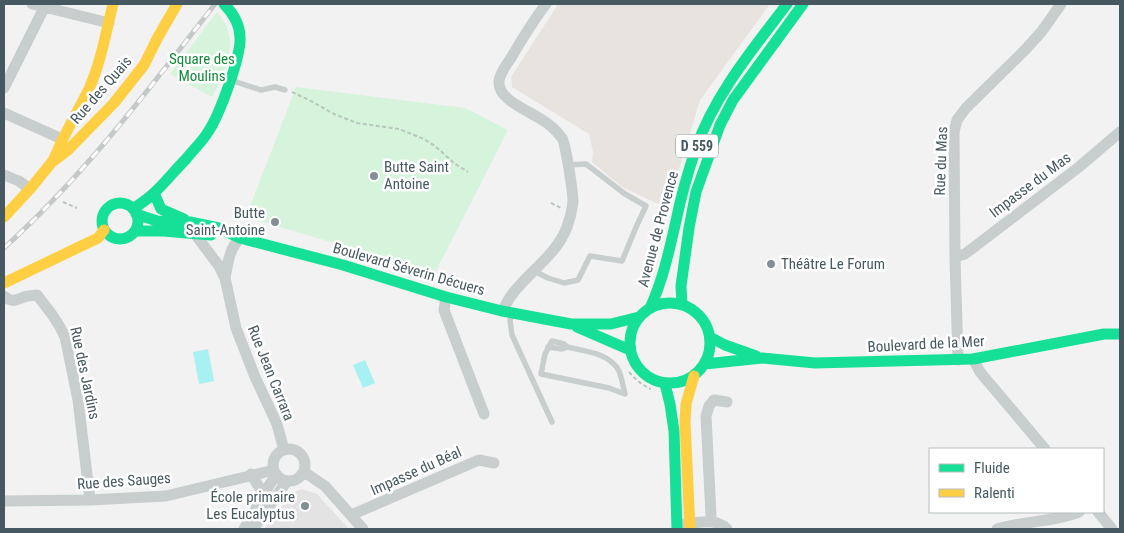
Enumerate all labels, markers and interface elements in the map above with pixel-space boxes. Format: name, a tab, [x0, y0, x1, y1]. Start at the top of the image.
park label: Square des Moulins	[169, 50, 235, 85]
street label: Rue des Quais	[67, 52, 136, 128]
street label: Rue du Mas	[931, 126, 951, 196]
road number: D 559	[676, 134, 718, 158]
street label: Impasse du Mas	[986, 148, 1074, 221]
place label: Butte Saint Antoine	[384, 158, 449, 193]
street label: Avenue de Provence	[634, 169, 682, 289]
marker: Butte Saint Antoine	[368, 170, 380, 182]
place label: Butte Saint-Antoine	[186, 204, 265, 239]
marker: Butte Saint-Antoine	[269, 216, 281, 228]
street label: Boulevard Séverin Décuers	[331, 239, 487, 299]
place label: Théâtre Le Forum	[781, 255, 885, 273]
marker: Théâtre Le Forum	[765, 258, 777, 270]
street label: Rue Jean Carrara	[244, 323, 298, 423]
street label: Rue des Jardins	[66, 325, 104, 421]
street label: Boulevard de la Mer	[867, 332, 985, 356]
street label: Impasse du Béal	[368, 443, 464, 499]
legend	[929, 448, 1104, 513]
text: Fluide	[974, 459, 1010, 477]
street label: Rue des Sauges	[77, 469, 172, 493]
text: Ralenti	[974, 484, 1015, 502]
place label: École primaire Les Eucalyptus	[206, 488, 295, 523]
marker: École primaire Les Eucalyptus	[299, 500, 311, 512]

